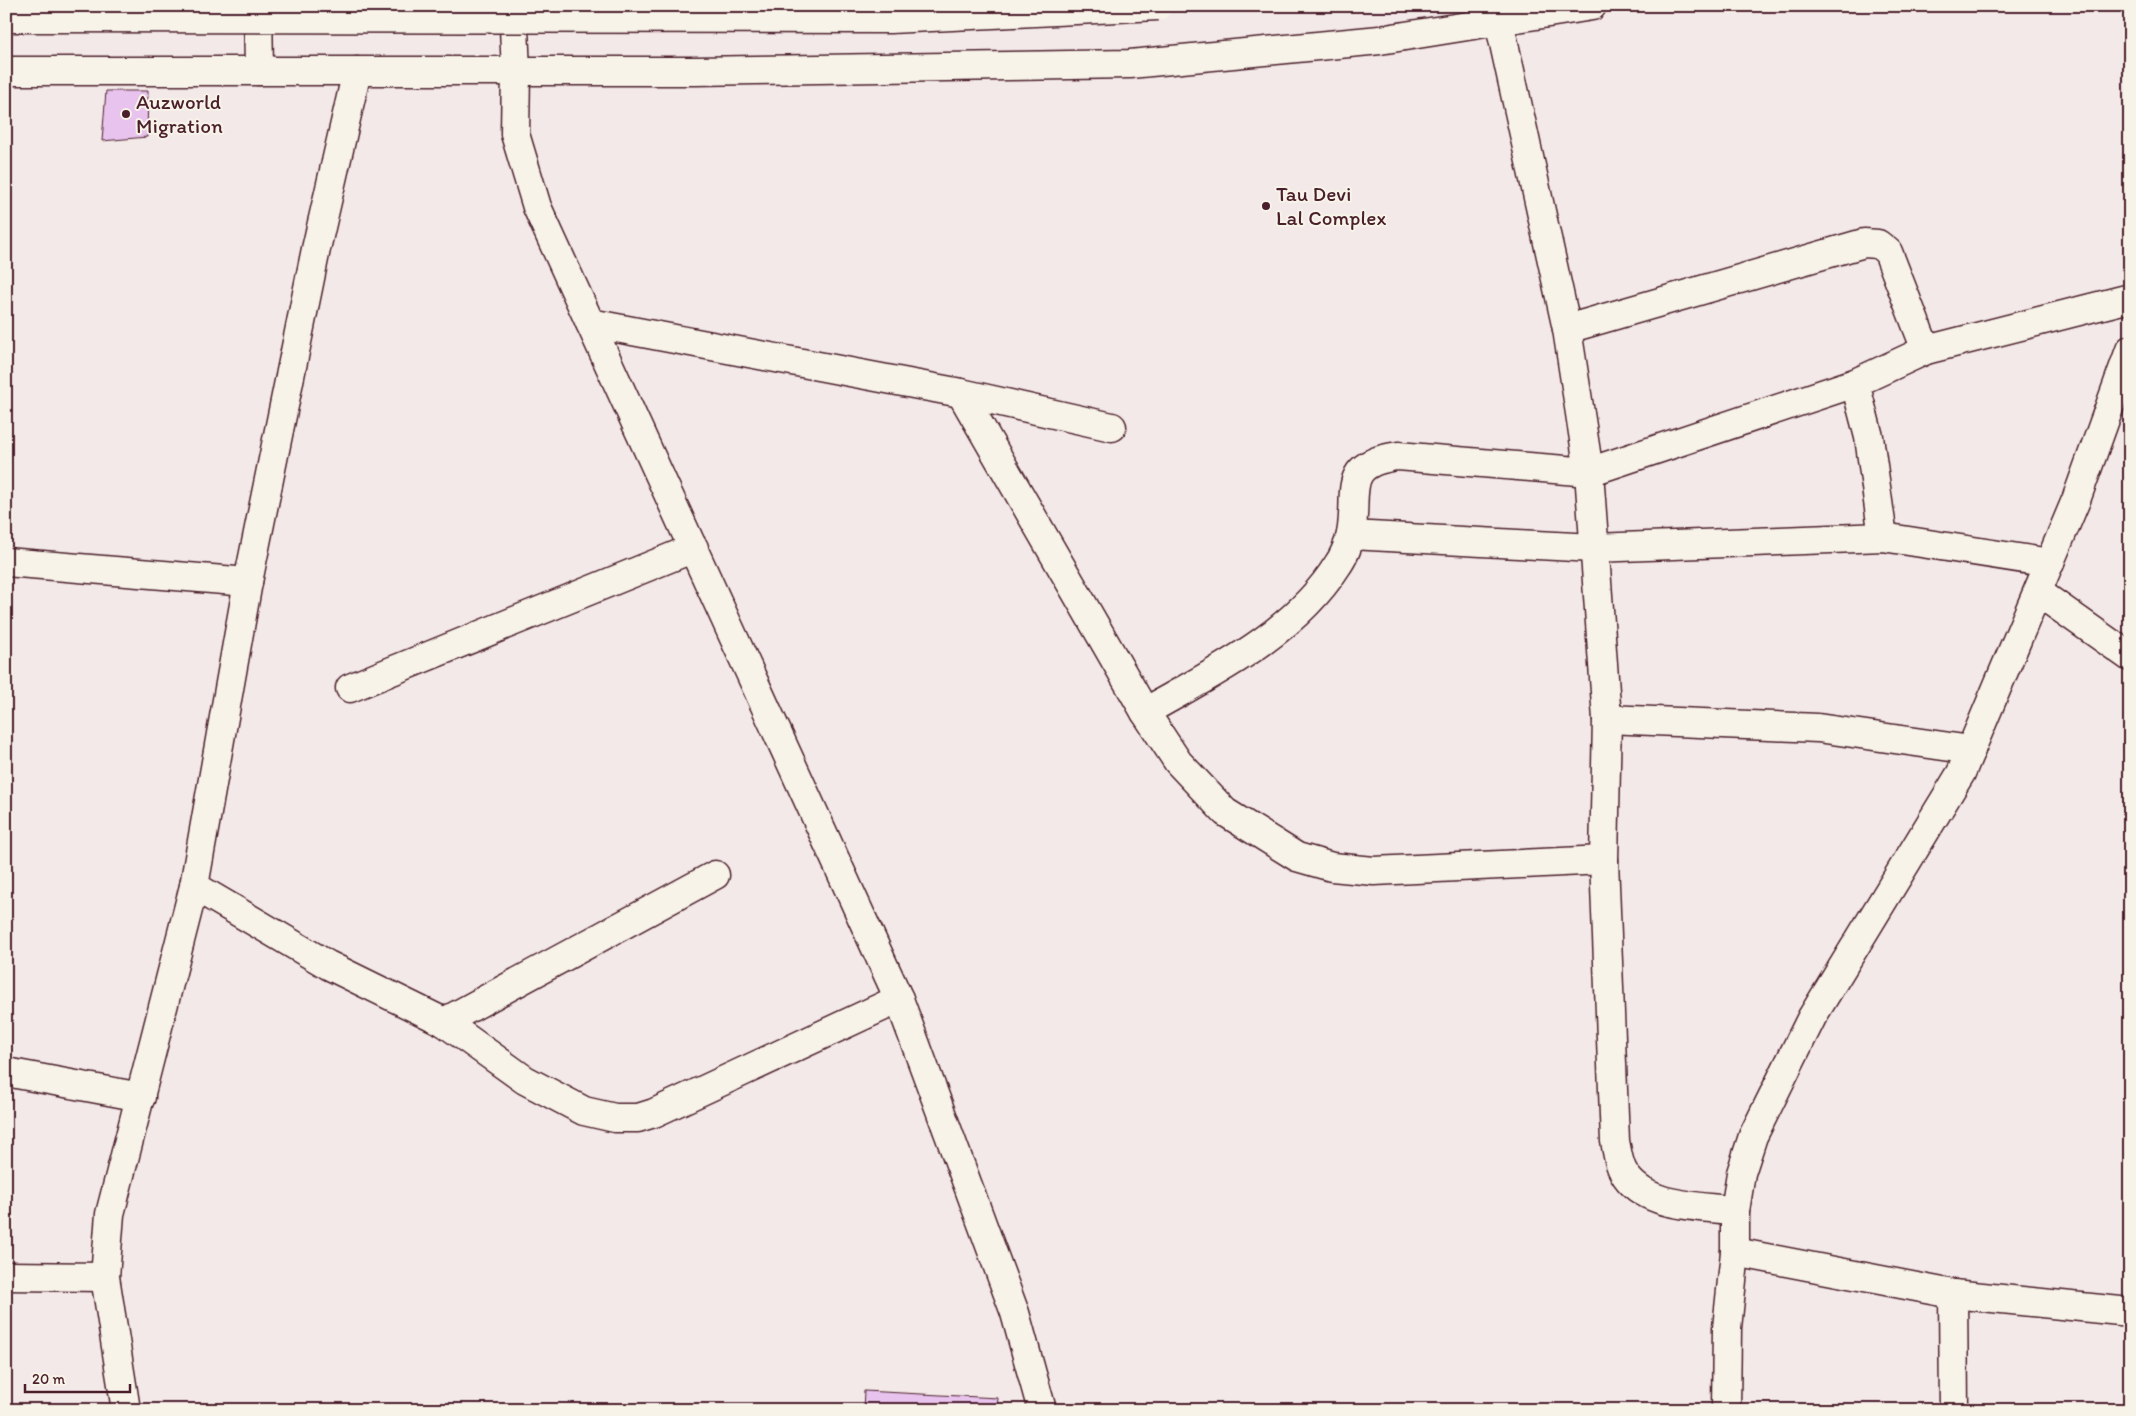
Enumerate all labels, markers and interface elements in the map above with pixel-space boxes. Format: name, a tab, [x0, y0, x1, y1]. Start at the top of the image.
place label: Auzworld Migration	[136, 89, 223, 138]
marker: Auzworld Migration	[120, 108, 132, 120]
place label: Tau Devi Lal Complex	[1276, 181, 1386, 230]
marker: Tau Devi Lal Complex	[1260, 200, 1272, 212]
scale bar	[25, 1361, 130, 1393]
text: 20 m	[32, 1370, 66, 1388]

